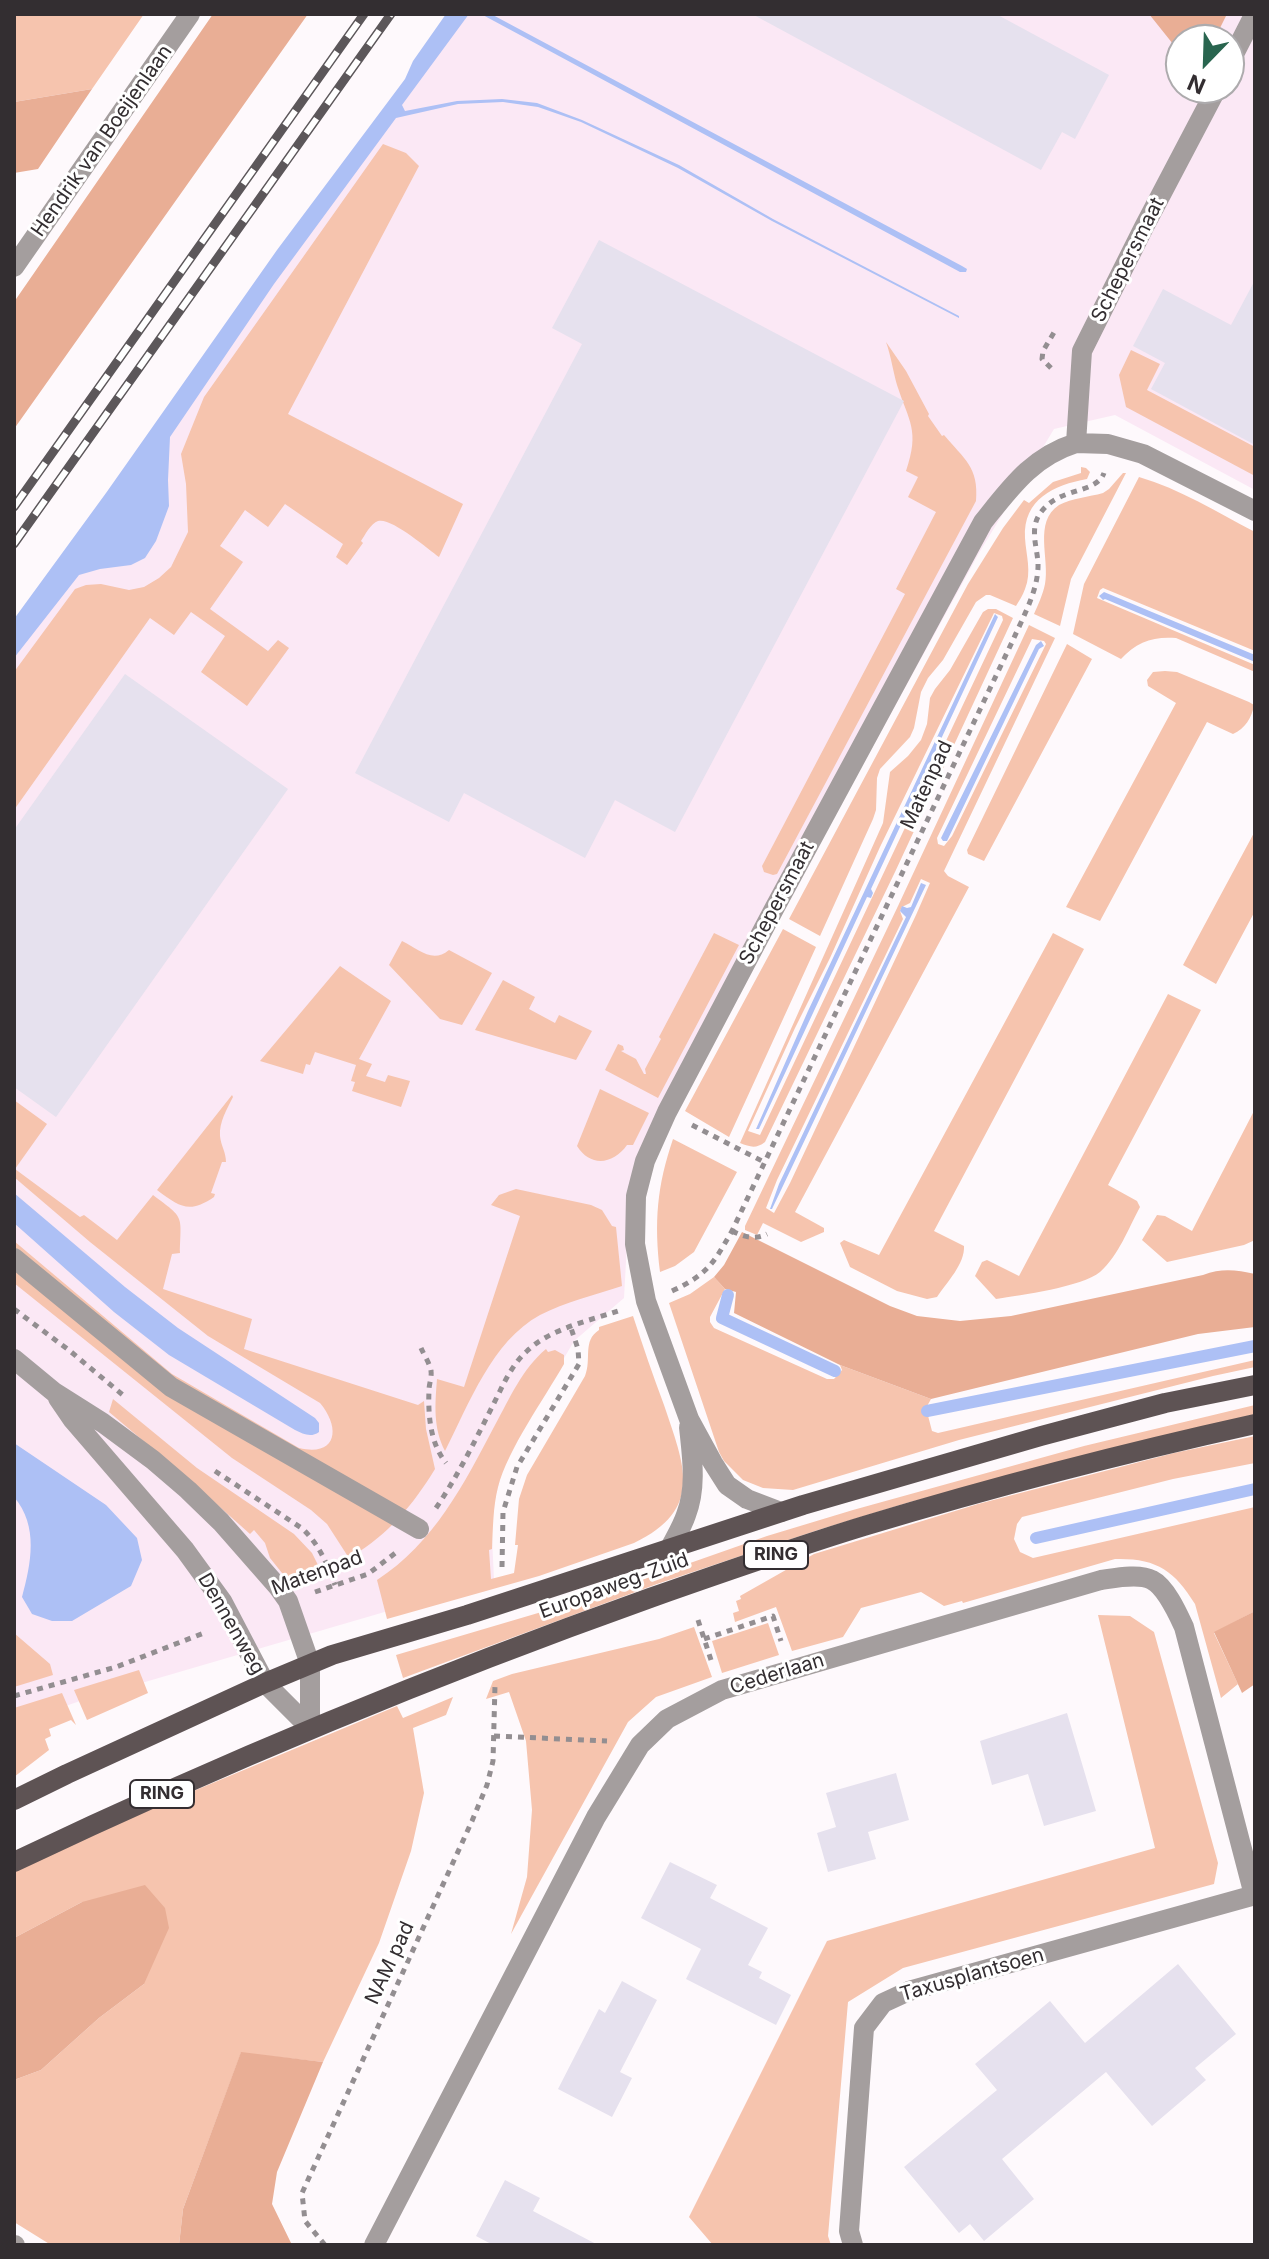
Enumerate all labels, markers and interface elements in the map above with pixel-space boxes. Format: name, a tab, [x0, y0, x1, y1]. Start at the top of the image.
north arrow	[1165, 24, 1245, 104]
street label: Hendrik van Boeijenlaan	[27, 40, 177, 242]
text: N	[1184, 69, 1209, 99]
street label: Schepersmaat	[1086, 194, 1170, 326]
street label: Matenpad	[896, 737, 958, 833]
street label: Schepersmaat	[734, 837, 820, 969]
road number: RING	[744, 1541, 808, 1569]
street label: Matenpad	[268, 1545, 366, 1601]
street label: Europaweg-Zuid	[536, 1548, 692, 1624]
street label: Dennenweg	[192, 1569, 270, 1679]
street label: Cederlaan	[727, 1648, 827, 1700]
road number: RING	[130, 1780, 194, 1808]
street label: NAM pad	[360, 1918, 420, 2008]
street label: Taxusplantsoen	[897, 1943, 1047, 2007]

